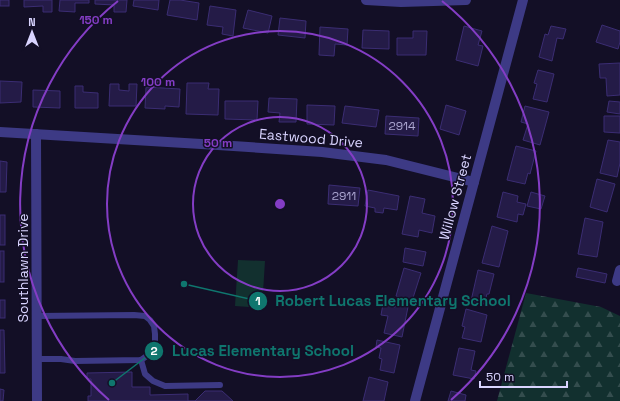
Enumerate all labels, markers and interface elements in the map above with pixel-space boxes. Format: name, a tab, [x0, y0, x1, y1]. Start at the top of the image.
north arrow	[12, 12, 52, 52]
text: 150 m	[79, 12, 113, 28]
text: N	[28, 15, 36, 29]
text: 100 m	[141, 74, 175, 90]
house number: 2914	[388, 118, 416, 134]
street label: Eastwood Drive	[258, 124, 364, 152]
text: 50 m	[204, 135, 232, 151]
street label: Willow Street	[435, 152, 475, 242]
house number: 2911	[332, 188, 356, 204]
centre of rings	[273, 197, 287, 211]
street label: Southlawn Drive	[14, 213, 32, 323]
callout: Robert Lucas Elementary School	[248, 287, 519, 314]
text: Robert Lucas Elementary School	[275, 291, 511, 310]
text: 1	[255, 293, 261, 309]
callout: Lucas Elementary School	[144, 337, 362, 364]
text: Lucas Elementary School	[172, 341, 354, 360]
text: 2	[150, 343, 158, 359]
scale bar	[480, 363, 567, 389]
text: 50 m	[486, 369, 514, 385]

